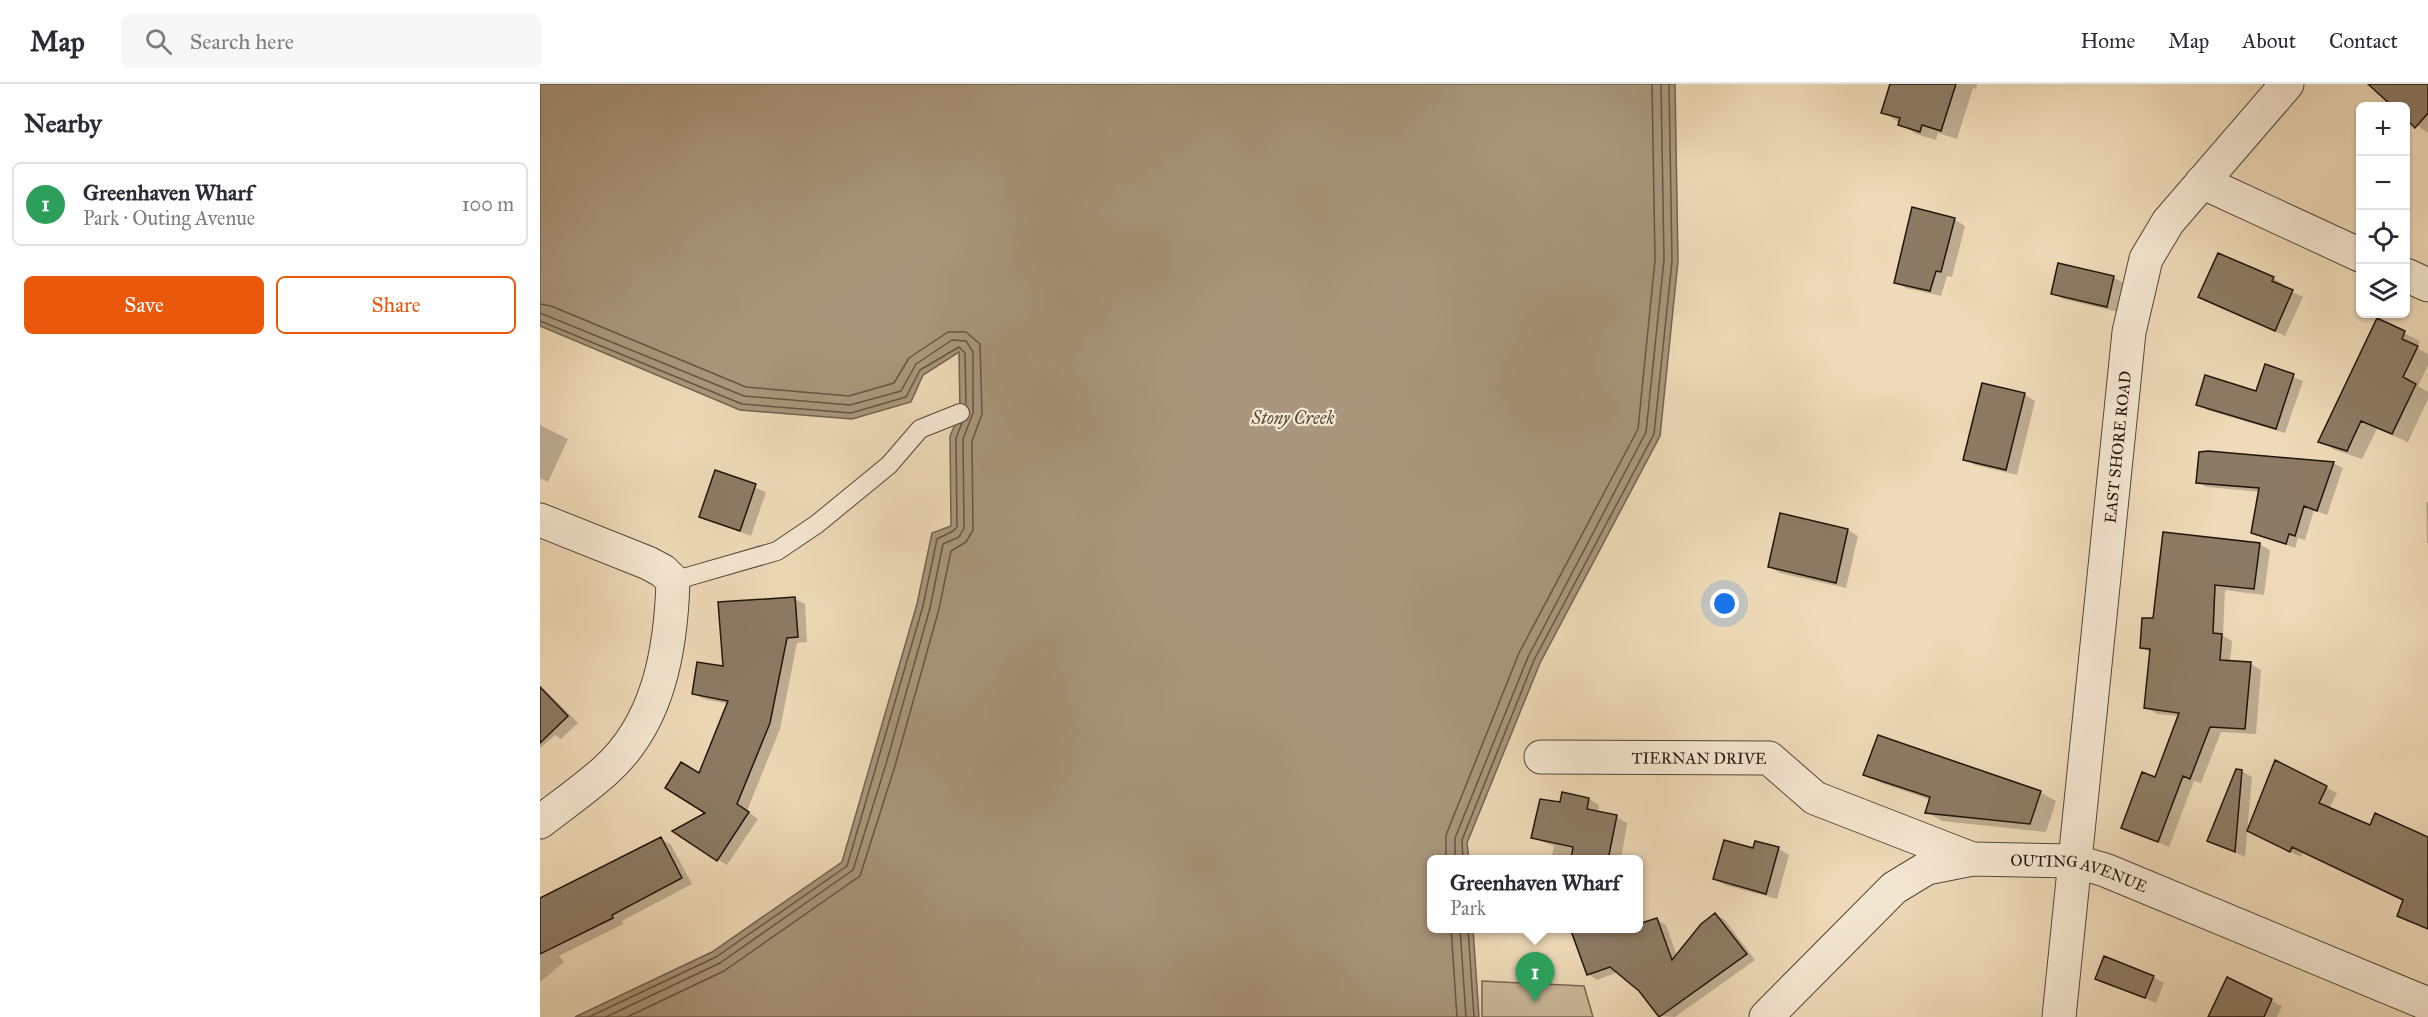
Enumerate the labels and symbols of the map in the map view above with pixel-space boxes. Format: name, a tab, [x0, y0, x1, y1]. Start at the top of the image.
street label: EAST SHORE ROAD	[2100, 370, 2134, 524]
water label: Stony Creek	[1251, 407, 1334, 429]
your location	[1710, 589, 1739, 618]
street label: TIERNAN DRIVE	[1631, 748, 1767, 767]
street label: OUTING AVENUE	[2010, 850, 2150, 896]
pin: 1	[1516, 952, 1554, 1002]

